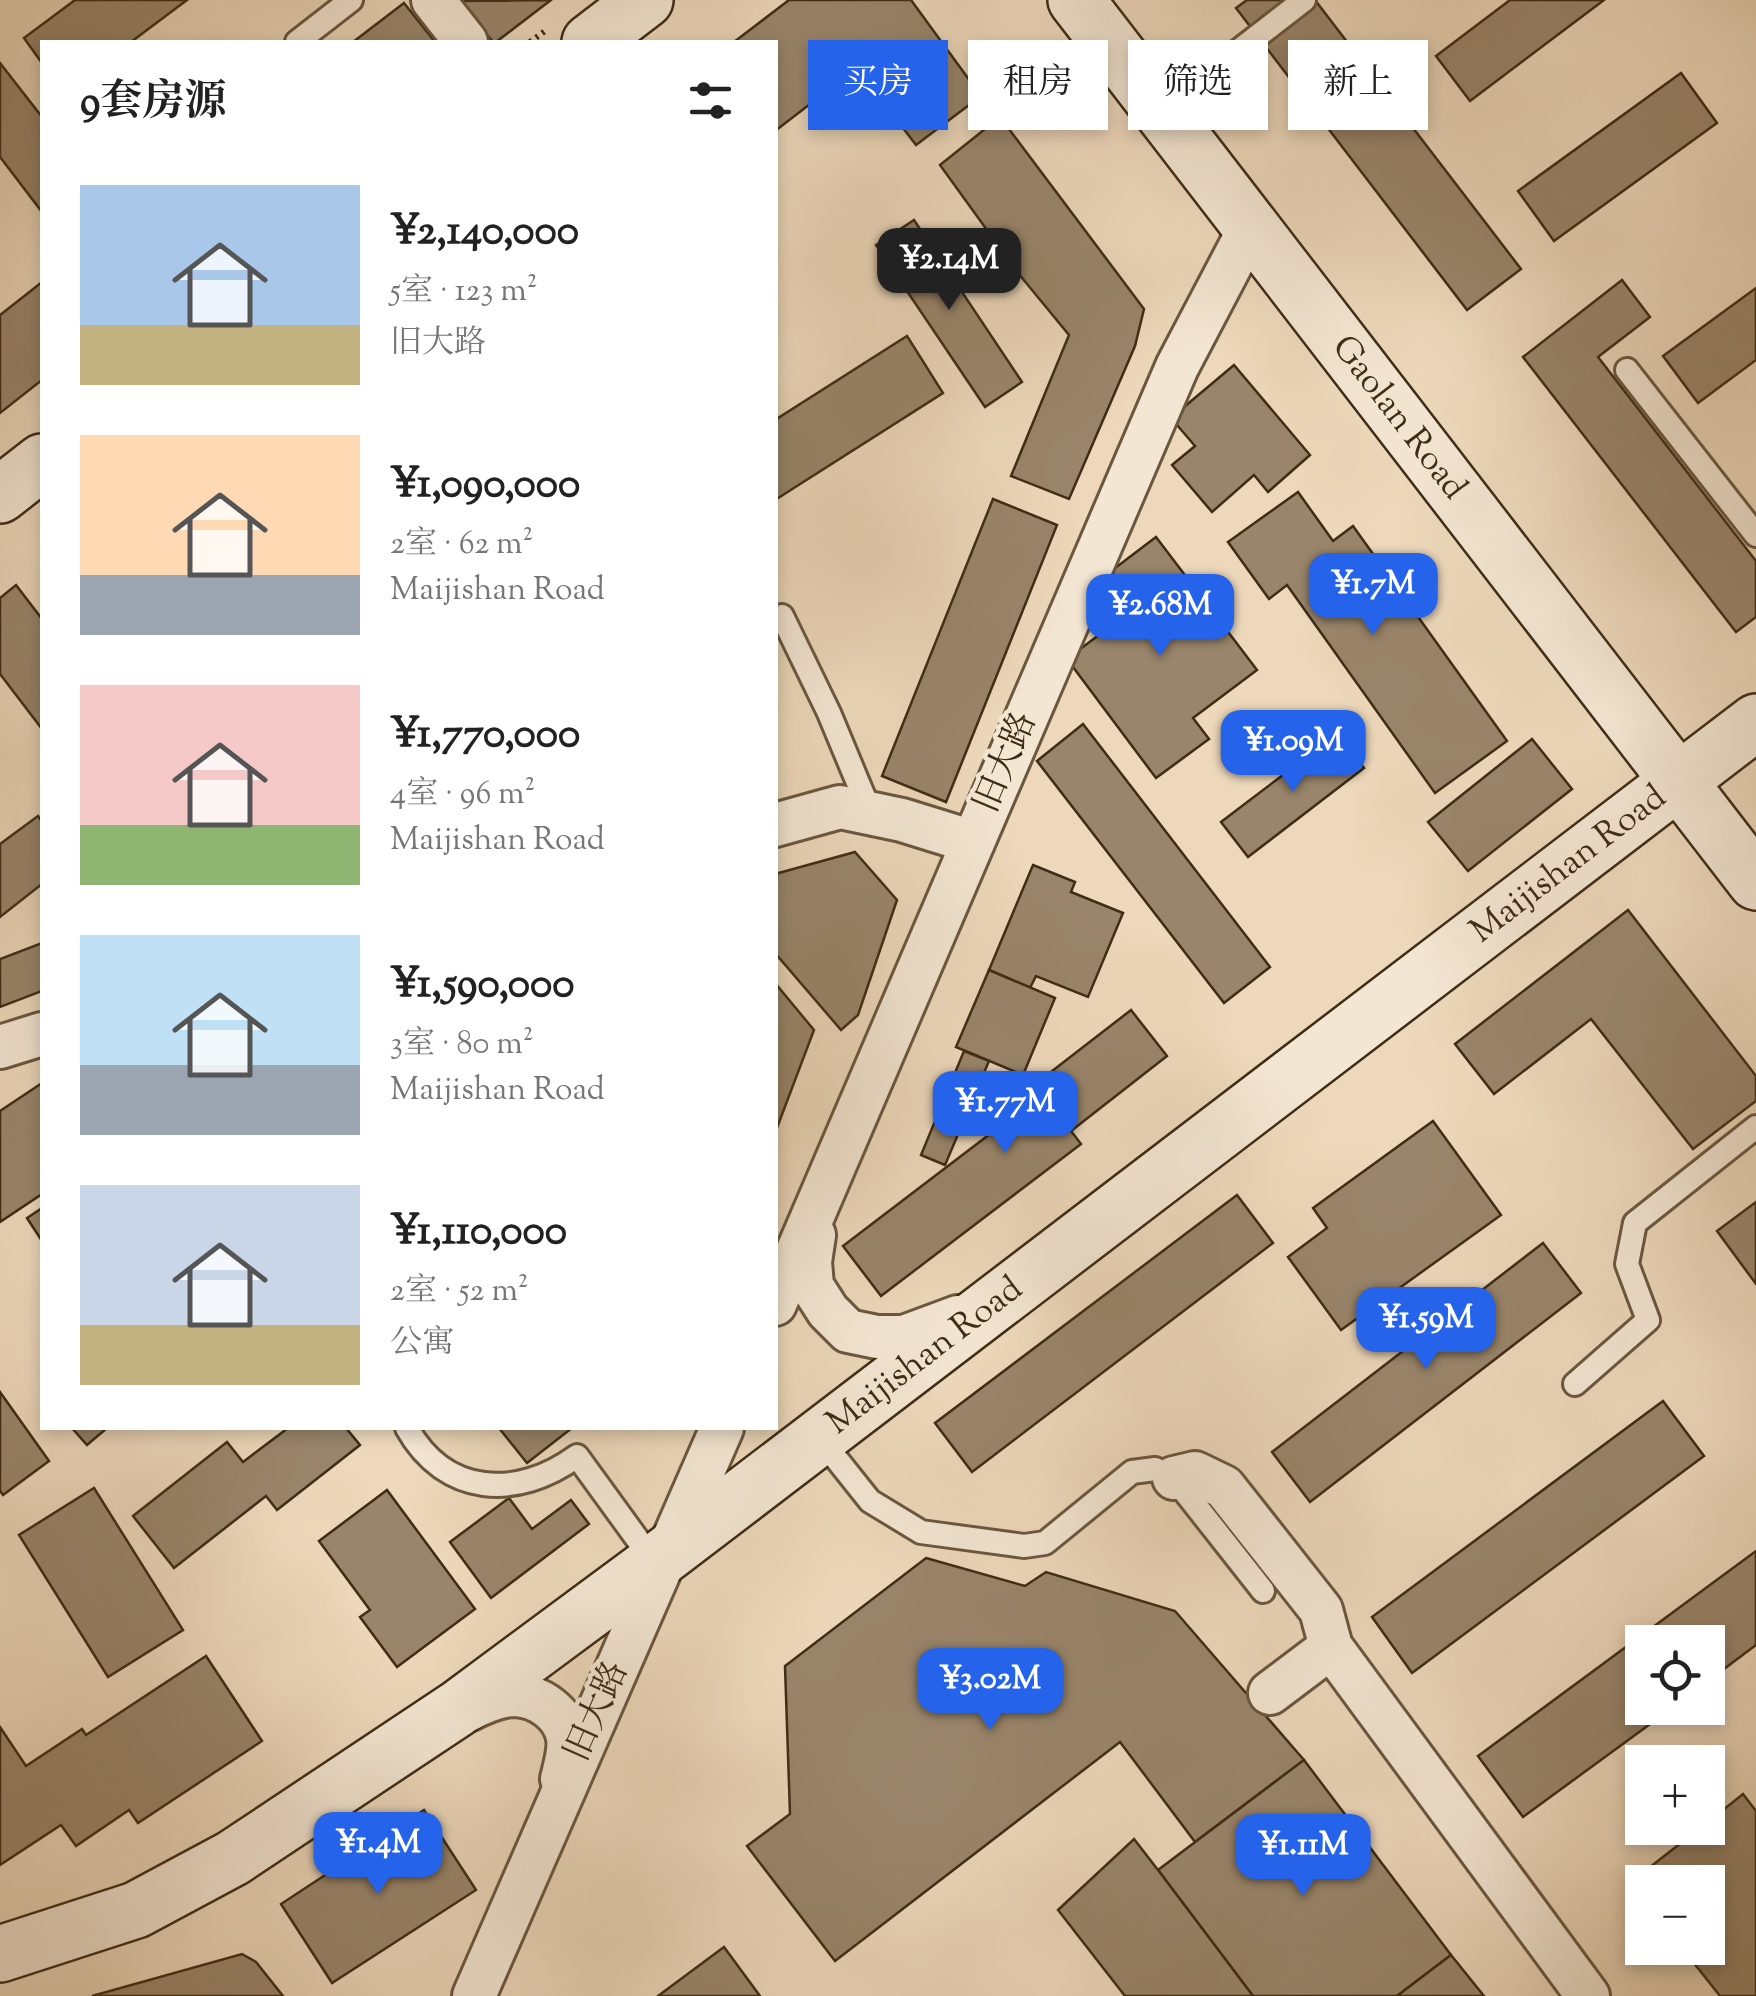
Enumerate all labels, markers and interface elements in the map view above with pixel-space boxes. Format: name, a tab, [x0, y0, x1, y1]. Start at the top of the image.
chip: 买房	[808, 40, 948, 130]
chip: 租房	[968, 40, 1108, 130]
chip: 筛选	[1128, 40, 1268, 130]
chip: 新上	[1288, 40, 1428, 130]
icon: filters	[683, 73, 738, 128]
text: 9套房源	[80, 74, 226, 134]
text: ¥2,140,000	[390, 203, 579, 263]
icon: home	[160, 225, 280, 345]
pin: ¥2.14M	[868, 228, 1030, 313]
text: ¥2.14M	[899, 237, 999, 283]
text: 5室 · 123 m²	[390, 269, 538, 315]
text: 旧大路	[390, 321, 486, 367]
street label: Gaolan Road	[1318, 325, 1479, 512]
text: ¥1,090,000	[390, 456, 580, 516]
icon: home	[160, 475, 280, 595]
text: 2室 · 62 m²	[390, 522, 533, 568]
pin: ¥1.7M	[1303, 553, 1443, 638]
text: ¥1.7M	[1331, 562, 1415, 608]
text: Maijishan Road	[390, 568, 605, 614]
pin: ¥2.68M	[1079, 574, 1241, 659]
text: ¥2.68M	[1108, 583, 1212, 629]
street label: 旧大路	[963, 705, 1051, 821]
text: ¥1,770,000	[390, 706, 580, 766]
pin: ¥1.09M	[1212, 710, 1374, 795]
text: ¥1.09M	[1243, 719, 1343, 765]
icon: home	[160, 725, 280, 845]
text: 4室 · 96 m²	[390, 772, 535, 818]
street label: Maijishan Road	[1460, 773, 1678, 957]
text: Maijishan Road	[390, 818, 605, 864]
text: ¥1,590,000	[390, 956, 574, 1016]
icon: home	[160, 975, 280, 1095]
text: 3室 · 80 m²	[390, 1022, 534, 1068]
text: Maijishan Road	[390, 1068, 605, 1114]
pin: ¥1.77M	[924, 1071, 1086, 1156]
text: ¥1.77M	[955, 1080, 1055, 1126]
text: ¥1,110,000	[390, 1203, 567, 1263]
icon: home	[160, 1225, 280, 1345]
street label: Maijishan Road	[816, 1265, 1034, 1448]
text: 2室 · 52 m²	[390, 1269, 529, 1315]
pin: ¥1.59M	[1345, 1287, 1507, 1372]
text: ¥1.59M	[1378, 1296, 1474, 1342]
text: 公寓	[390, 1321, 454, 1367]
map controls	[1625, 1625, 1725, 1965]
button: locate	[1625, 1625, 1725, 1725]
pin: ¥3.02M	[909, 1648, 1071, 1733]
street label: 旧大路	[553, 1654, 643, 1770]
text: ¥3.02M	[939, 1657, 1041, 1703]
button: +	[1625, 1745, 1725, 1845]
pin: ¥1.4M	[308, 1812, 448, 1897]
pin: ¥1.11M	[1222, 1814, 1384, 1899]
text: ¥1.4M	[335, 1821, 421, 1867]
text: ¥1.11M	[1258, 1823, 1348, 1869]
button: −	[1625, 1865, 1725, 1965]

